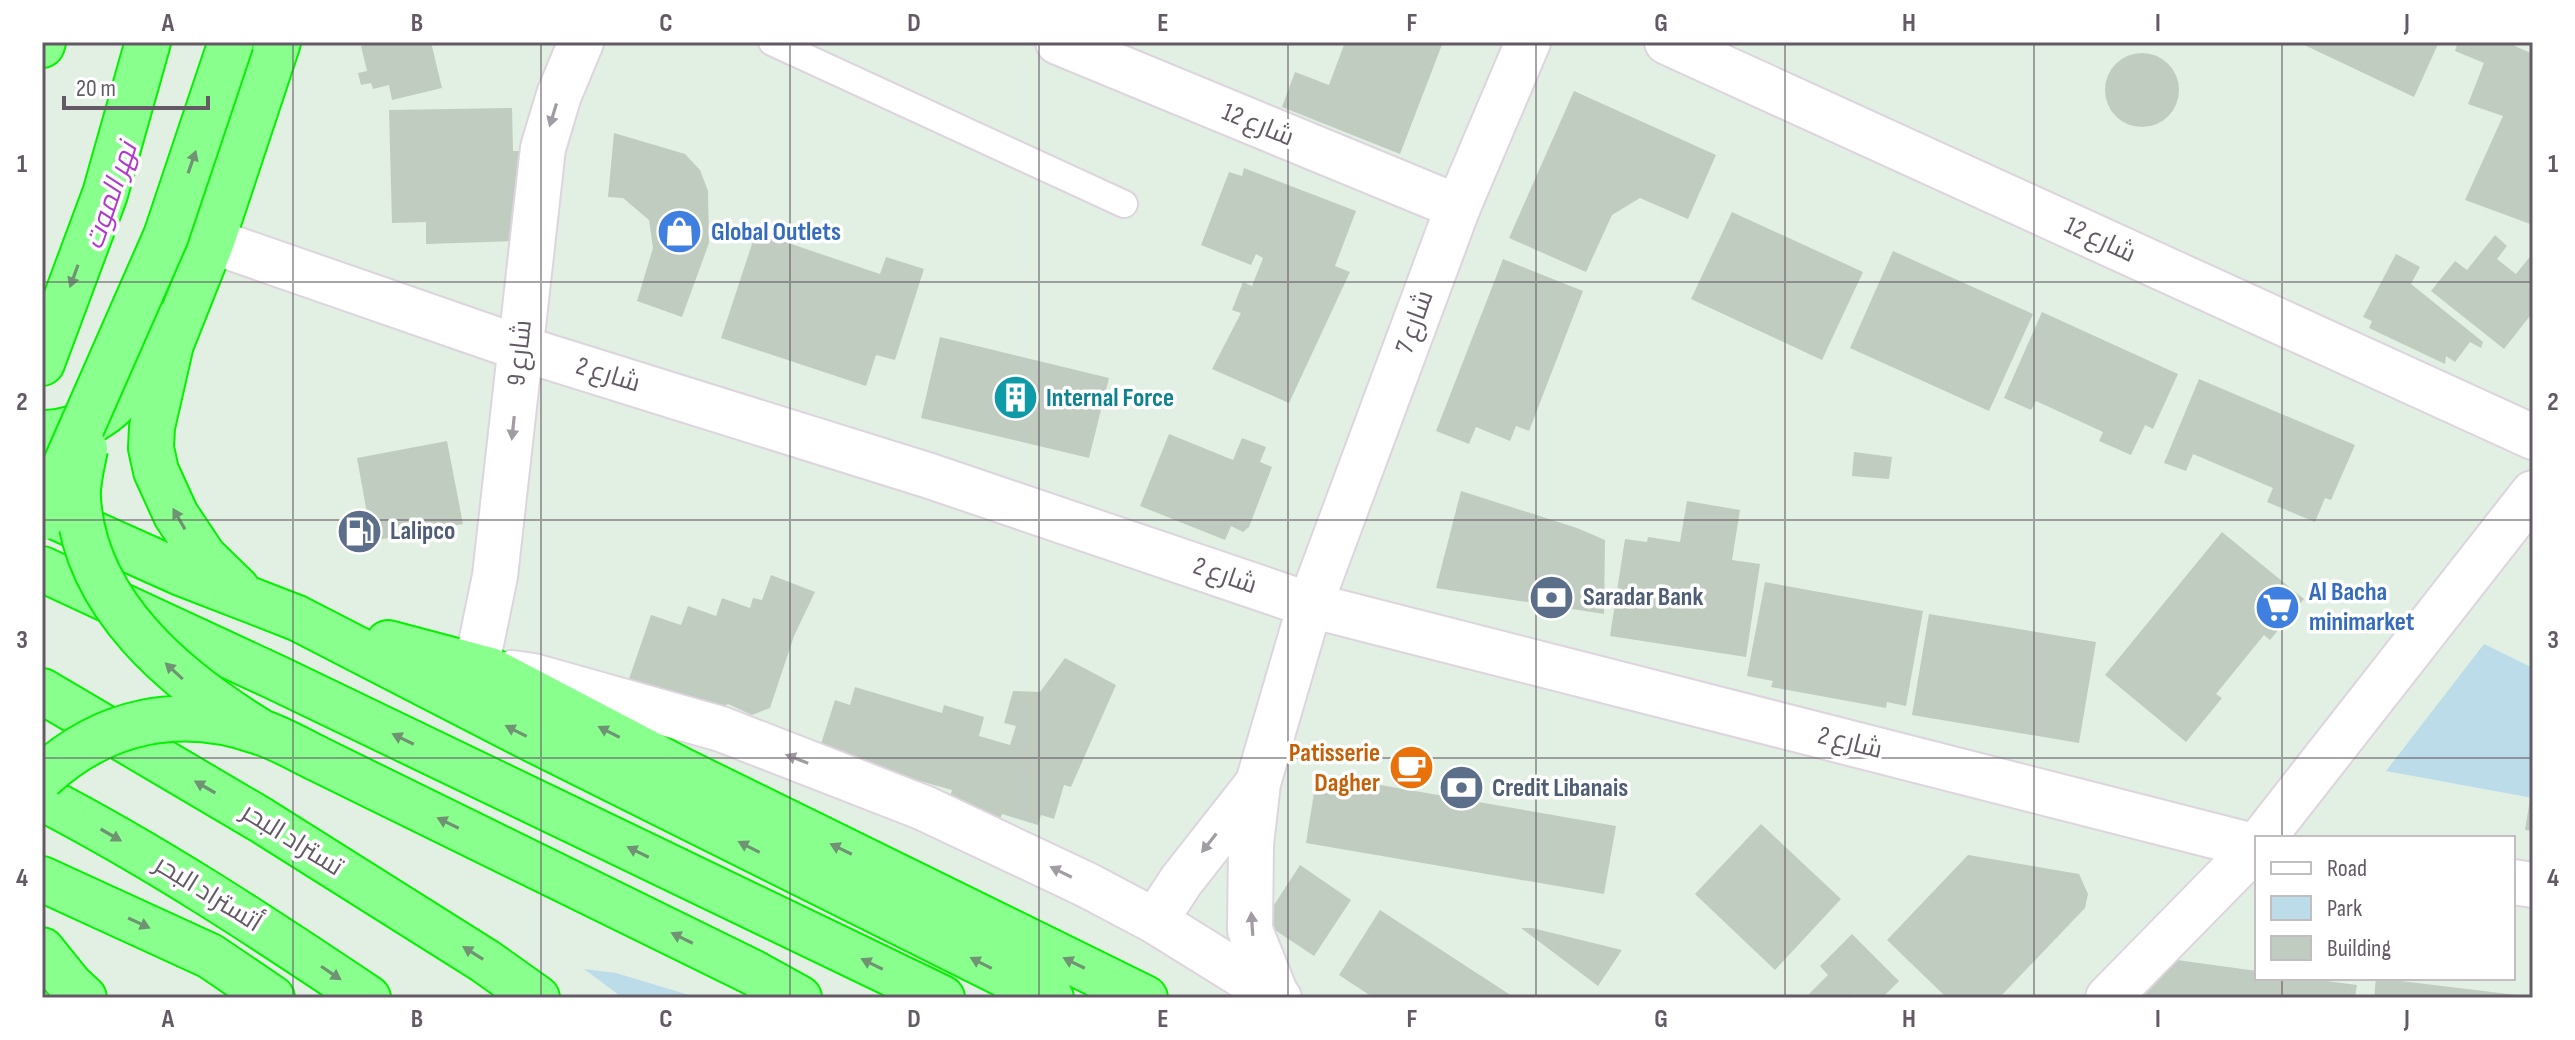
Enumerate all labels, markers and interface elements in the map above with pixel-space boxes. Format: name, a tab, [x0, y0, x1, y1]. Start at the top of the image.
text: A	[161, 8, 175, 39]
text: B	[411, 8, 423, 39]
text: C	[659, 8, 673, 39]
text: D	[907, 8, 921, 39]
text: E	[1157, 8, 1169, 39]
text: F	[1407, 8, 1418, 39]
text: G	[1654, 8, 1668, 39]
text: H	[1902, 8, 1916, 39]
text: I	[2155, 8, 2161, 39]
text: J	[2403, 8, 2410, 39]
scale bar	[64, 60, 208, 110]
text: 20 m	[76, 74, 116, 103]
street label: شارع 12	[1218, 97, 1298, 153]
one-way arrow	[546, 103, 559, 127]
water label: نهر الموت	[77, 136, 146, 254]
text: 1	[17, 149, 27, 180]
text: 1	[2548, 149, 2558, 180]
one-way arrow	[186, 150, 199, 174]
shop icon: Global Outlets	[656, 208, 704, 256]
street label: شارع 12	[2060, 210, 2140, 270]
place label: Global Outlets	[711, 217, 841, 248]
one-way arrow	[67, 265, 80, 289]
street label: شارع 7	[1389, 286, 1441, 358]
street label: شارع 9	[501, 319, 539, 387]
street label: شارع 2	[572, 351, 644, 399]
building icon: Internal Force	[991, 374, 1039, 422]
place label: Internal Force	[1046, 383, 1174, 414]
text: 2	[16, 387, 28, 418]
text: 2	[2547, 387, 2559, 418]
one-way arrow	[506, 416, 519, 441]
fuel station icon: Lalipco	[335, 507, 383, 555]
one-way arrow	[172, 508, 186, 530]
place label: Lalipco	[390, 516, 455, 547]
street label: شارع 2	[1189, 551, 1261, 601]
bank icon: Saradar Bank	[1528, 573, 1576, 621]
place label: Al Bacha minimarket	[2308, 577, 2415, 638]
place label: Saradar Bank	[1583, 582, 1703, 613]
supermarket icon: Al Bacha minimarket	[2254, 583, 2302, 631]
text: 3	[16, 625, 28, 656]
text: 3	[2547, 625, 2559, 656]
one-way arrow	[165, 662, 184, 680]
street label: شارع 2	[1815, 720, 1885, 766]
one-way arrow	[505, 724, 528, 737]
one-way arrow	[597, 725, 620, 738]
one-way arrow	[392, 732, 415, 746]
place label: Patisserie Dagher	[1289, 738, 1380, 799]
cafe icon: Patisserie Dagher	[1387, 744, 1435, 792]
one-way arrow	[785, 752, 809, 765]
bank icon: Credit Libanais	[1437, 764, 1485, 812]
place label: Credit Libanais	[1492, 773, 1628, 804]
one-way arrow	[194, 780, 216, 794]
street label: تستراد البحر	[234, 796, 348, 883]
one-way arrow	[437, 816, 460, 830]
one-way arrow	[100, 828, 122, 842]
one-way arrow	[1202, 833, 1218, 853]
legend	[2255, 836, 2515, 980]
one-way arrow	[737, 840, 760, 854]
one-way arrow	[829, 842, 852, 856]
street label: أتستراد البحر	[147, 845, 269, 939]
one-way arrow	[626, 845, 649, 859]
text: Road	[2327, 854, 2367, 883]
text: 4	[16, 863, 28, 894]
text: 4	[2547, 863, 2559, 894]
one-way arrow	[1050, 865, 1073, 879]
text: Park	[2327, 894, 2362, 923]
one-way arrow	[1245, 911, 1258, 936]
one-way arrow	[127, 916, 150, 930]
one-way arrow	[670, 931, 693, 944]
text: Building	[2327, 934, 2391, 963]
one-way arrow	[462, 947, 484, 961]
one-way arrow	[970, 956, 993, 970]
one-way arrow	[1063, 956, 1086, 970]
one-way arrow	[860, 957, 884, 971]
one-way arrow	[320, 965, 342, 980]
text: A	[161, 1004, 175, 1035]
text: B	[411, 1004, 423, 1035]
text: C	[659, 1004, 673, 1035]
text: D	[907, 1004, 921, 1035]
text: E	[1157, 1004, 1169, 1035]
text: F	[1407, 1004, 1418, 1035]
text: G	[1654, 1004, 1668, 1035]
text: H	[1902, 1004, 1916, 1035]
text: I	[2155, 1004, 2161, 1035]
text: J	[2403, 1004, 2410, 1035]

